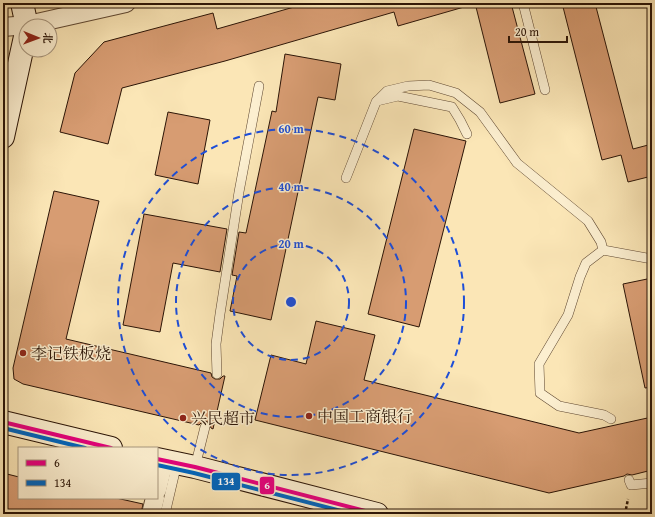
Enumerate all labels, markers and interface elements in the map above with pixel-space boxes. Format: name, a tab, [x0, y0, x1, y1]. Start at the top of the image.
north arrow	[18, 18, 58, 58]
scale bar	[509, 18, 567, 44]
text: 20 m	[515, 23, 539, 40]
text: 北	[40, 33, 56, 44]
text: 60 m	[278, 120, 304, 137]
text: 40 m	[278, 178, 304, 195]
text: 20 m	[278, 235, 304, 252]
centre of rings	[284, 295, 298, 309]
place label: 李记铁板烧	[31, 341, 111, 365]
marker: 李记铁板烧	[18, 348, 28, 358]
place label: 中国工商银行	[317, 404, 413, 428]
place label: 兴民超市	[191, 406, 255, 430]
marker: 中国工商银行	[304, 411, 314, 421]
marker: 兴民超市	[178, 413, 188, 423]
legend	[18, 447, 158, 499]
text: 6	[54, 454, 60, 471]
line badge: 134	[211, 472, 241, 491]
text: 134	[217, 473, 235, 489]
text: 134	[54, 474, 72, 491]
line badge: 6	[259, 476, 275, 495]
text: 6	[264, 477, 270, 493]

